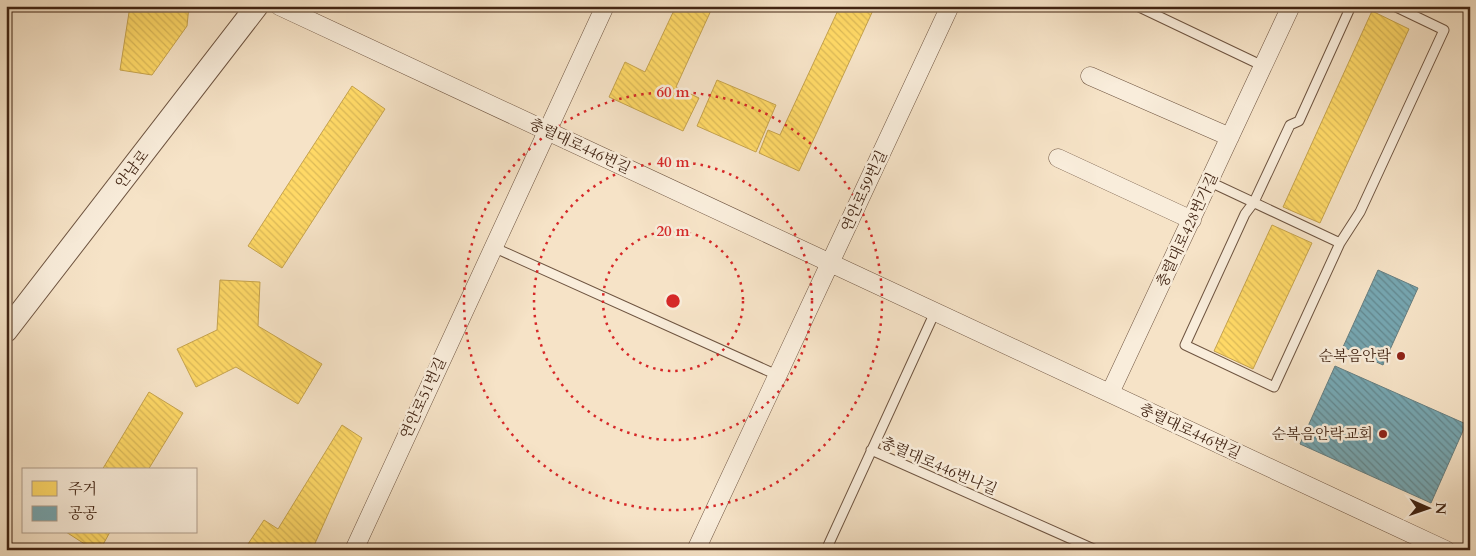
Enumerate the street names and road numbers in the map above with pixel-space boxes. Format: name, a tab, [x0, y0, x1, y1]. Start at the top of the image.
street label: 충렬대로446번길	[526, 114, 634, 178]
street label: 안남로	[111, 145, 154, 192]
street label: 연안로59번길	[836, 147, 892, 235]
street label: 충렬대로428번가길	[1152, 169, 1222, 291]
street label: 연안로51번길	[395, 354, 451, 442]
street label: 충렬대로446번길	[1136, 399, 1244, 463]
street label: 충렬대로446번나길	[878, 432, 1000, 500]

